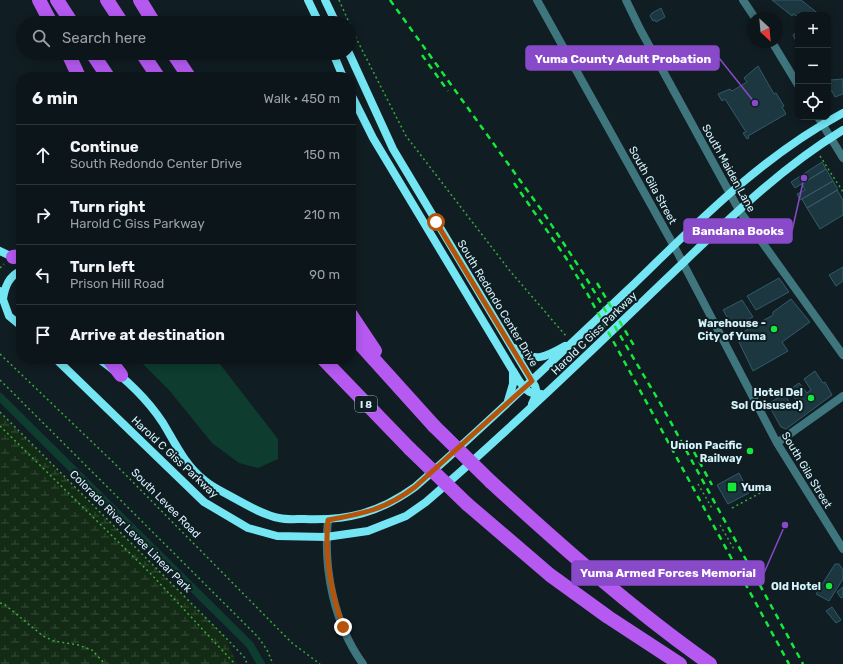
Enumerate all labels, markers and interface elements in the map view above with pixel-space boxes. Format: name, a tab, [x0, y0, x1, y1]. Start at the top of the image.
north arrow	[747, 12, 783, 48]
map controls	[795, 12, 831, 120]
button: +	[795, 12, 831, 48]
search box	[16, 16, 356, 60]
icon: search	[30, 27, 52, 49]
text: Search here	[62, 29, 146, 47]
callout: Yuma County Adult Probation	[526, 46, 719, 70]
button: −	[795, 48, 831, 84]
text: Yuma County Adult Probation	[535, 52, 712, 66]
button: locate	[795, 84, 831, 120]
text: 6 min	[32, 88, 78, 108]
text: Walk · 450 m	[264, 91, 340, 106]
street label: South Maiden Lane	[699, 122, 758, 214]
text: Continue	[70, 138, 139, 156]
icon: ahead	[32, 144, 54, 166]
street label: South Gila Street	[626, 144, 680, 227]
text: 150 m	[304, 147, 340, 162]
text: South Redondo Center Drive	[70, 156, 242, 171]
text: Turn right	[70, 198, 145, 216]
icon: right	[32, 204, 54, 226]
text: 210 m	[304, 207, 340, 222]
route start	[427, 213, 445, 231]
text: Harold C Giss Parkway	[70, 216, 205, 231]
callout: Bandana Books	[684, 219, 792, 243]
text: Bandana Books	[692, 224, 784, 238]
street label: South Redondo Center Drive	[455, 238, 541, 369]
text: Turn left	[70, 258, 135, 276]
icon: left	[32, 264, 54, 286]
text: 90 m	[309, 267, 340, 282]
text: Prison Hill Road	[70, 276, 164, 291]
street label: Harold C Giss Parkway	[549, 289, 640, 378]
place label: Warehouse - City of Yuma	[698, 317, 766, 343]
icon: arrive	[32, 324, 54, 346]
marker: Warehouse - City of Yuma	[769, 324, 779, 334]
text: Arrive at destination	[70, 326, 225, 344]
place label: Hotel Del Sol (Disused)	[731, 386, 803, 412]
marker: Hotel Del Sol (Disused)	[806, 393, 816, 403]
road number: I 8	[355, 396, 377, 412]
street label: Harold C Giss Parkway	[129, 414, 221, 501]
street label: South Gila Street	[779, 430, 835, 511]
place label: Union Pacific Railway	[670, 439, 742, 465]
marker: Union Pacific Railway	[745, 446, 755, 456]
street label: South Levee Road	[128, 466, 203, 541]
street label: Colorado River Levee Linear Park	[67, 468, 195, 595]
marker: Yuma	[726, 481, 738, 493]
place label: Yuma	[741, 481, 771, 494]
callout: Yuma Armed Forces Memorial	[572, 561, 764, 585]
text: Yuma Armed Forces Memorial	[580, 566, 756, 580]
place label: Old Hotel	[771, 580, 821, 593]
marker: Old Hotel	[824, 581, 834, 591]
route end	[334, 618, 352, 636]

